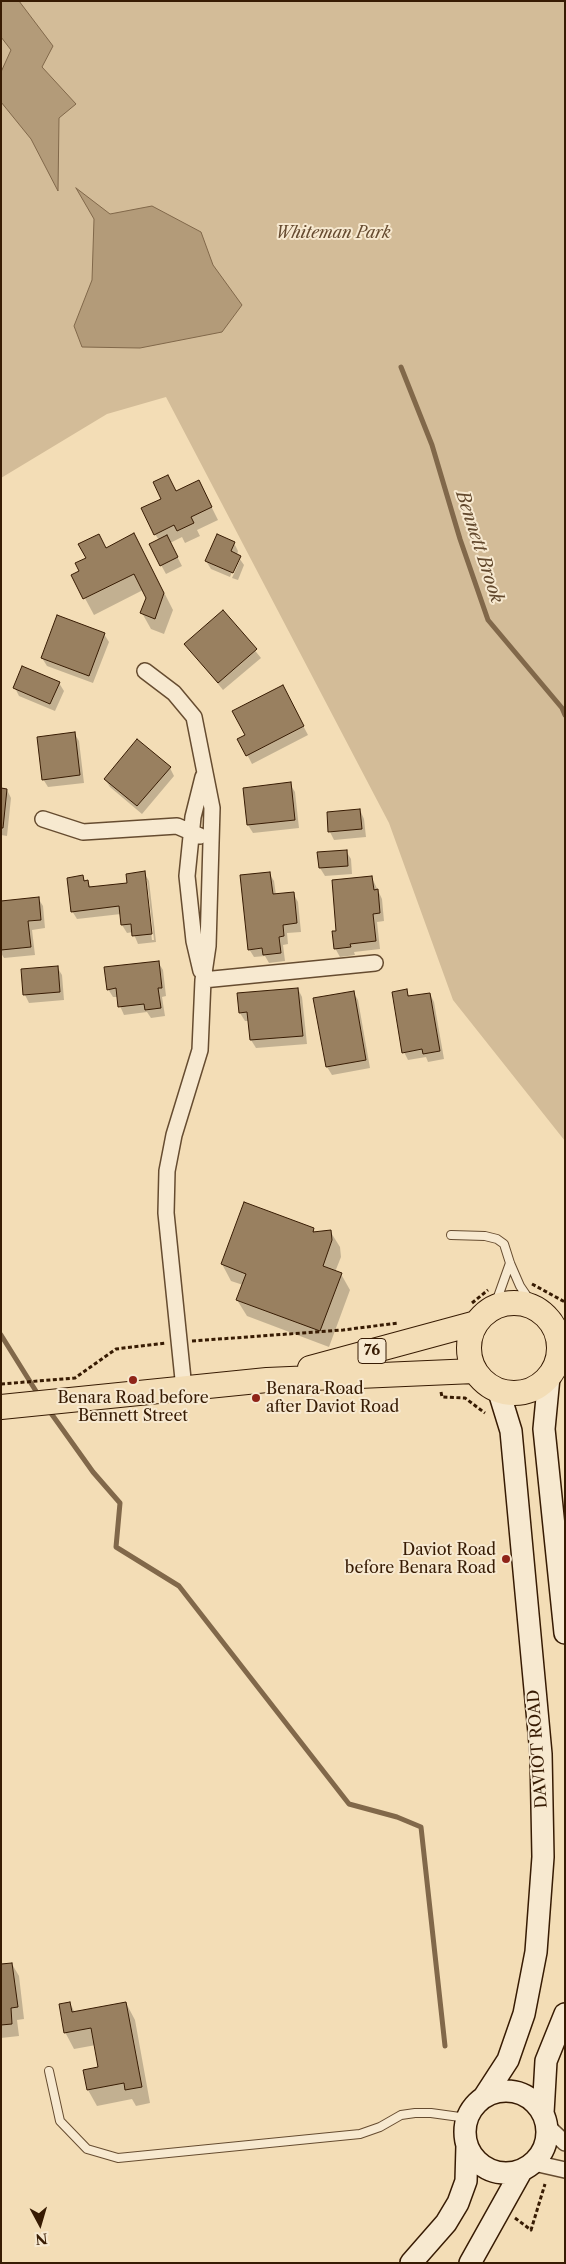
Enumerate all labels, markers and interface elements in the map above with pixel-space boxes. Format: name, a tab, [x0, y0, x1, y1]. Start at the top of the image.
park label: Whiteman Park	[275, 223, 391, 243]
water label: Bennett Brook	[451, 488, 507, 606]
road number: 76	[358, 1338, 386, 1364]
marker: Benara Road before Bennett Street	[127, 1374, 139, 1386]
place label: Benara Road after Daviot Road	[266, 1379, 399, 1417]
place label: Benara Road before Bennett Street	[57, 1388, 209, 1426]
marker: Benara Road after Daviot Road	[250, 1392, 262, 1404]
place label: Daviot Road before Benara Road	[345, 1540, 496, 1578]
marker: Daviot Road before Benara Road	[500, 1553, 512, 1565]
street label: DAVIOT ROAD	[524, 1689, 552, 1809]
north arrow	[15, 2199, 65, 2249]
text: N	[35, 2229, 49, 2249]

